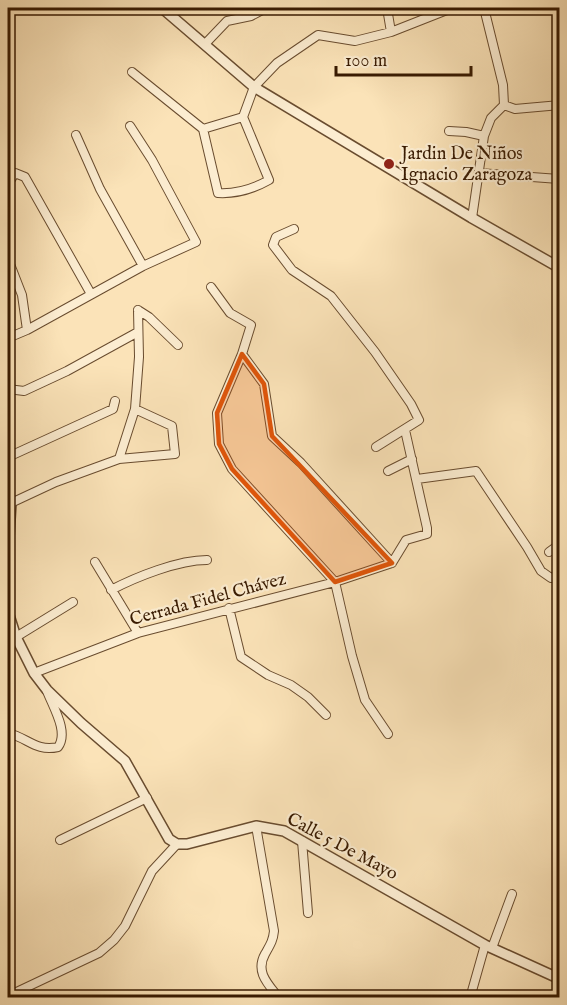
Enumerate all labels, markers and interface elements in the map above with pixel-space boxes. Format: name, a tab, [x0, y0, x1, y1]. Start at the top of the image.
scale bar	[336, 39, 471, 77]
text: 100 m	[345, 50, 387, 73]
place label: Jardin De Niños Ignacio Zaragoza	[399, 143, 532, 187]
marker: Jardin De Niños Ignacio Zaragoza	[382, 157, 396, 171]
street label: Cerrada Fidel Chávez	[127, 568, 289, 632]
street label: Calle 5 De Mayo	[283, 808, 402, 886]

